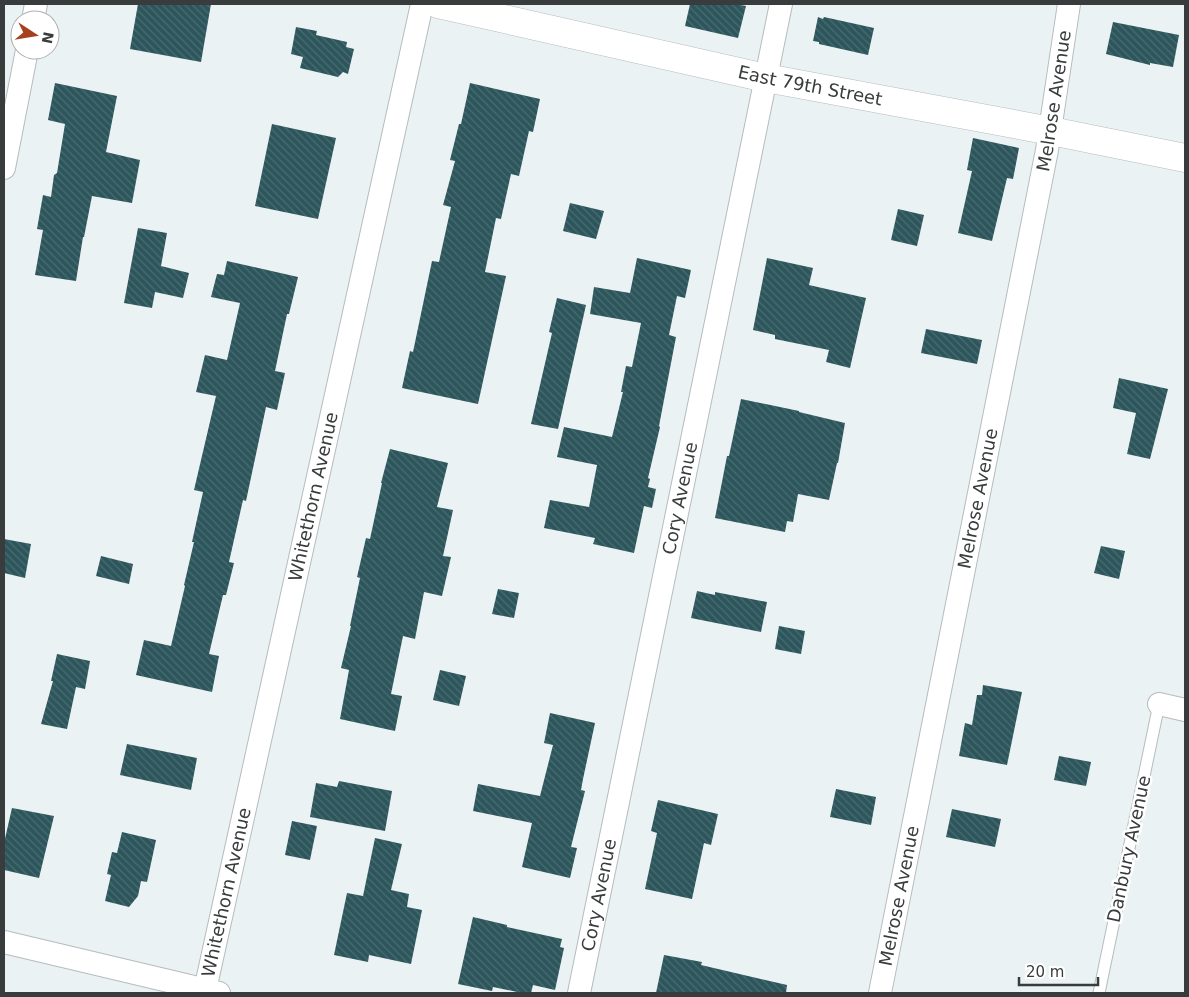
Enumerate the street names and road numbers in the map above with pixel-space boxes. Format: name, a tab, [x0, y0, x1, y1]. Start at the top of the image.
street label: Melrose Avenue	[1032, 29, 1075, 173]
street label: East 79th Street	[736, 61, 884, 109]
street label: Whitethorn Avenue	[284, 410, 342, 583]
street label: Melrose Avenue	[953, 426, 1002, 571]
street label: Cory Avenue	[658, 440, 701, 556]
street label: Danbury Avenue	[1103, 773, 1154, 924]
street label: Whitethorn Avenue	[197, 805, 255, 979]
street label: Melrose Avenue	[875, 824, 923, 968]
street label: Cory Avenue	[577, 837, 620, 953]

